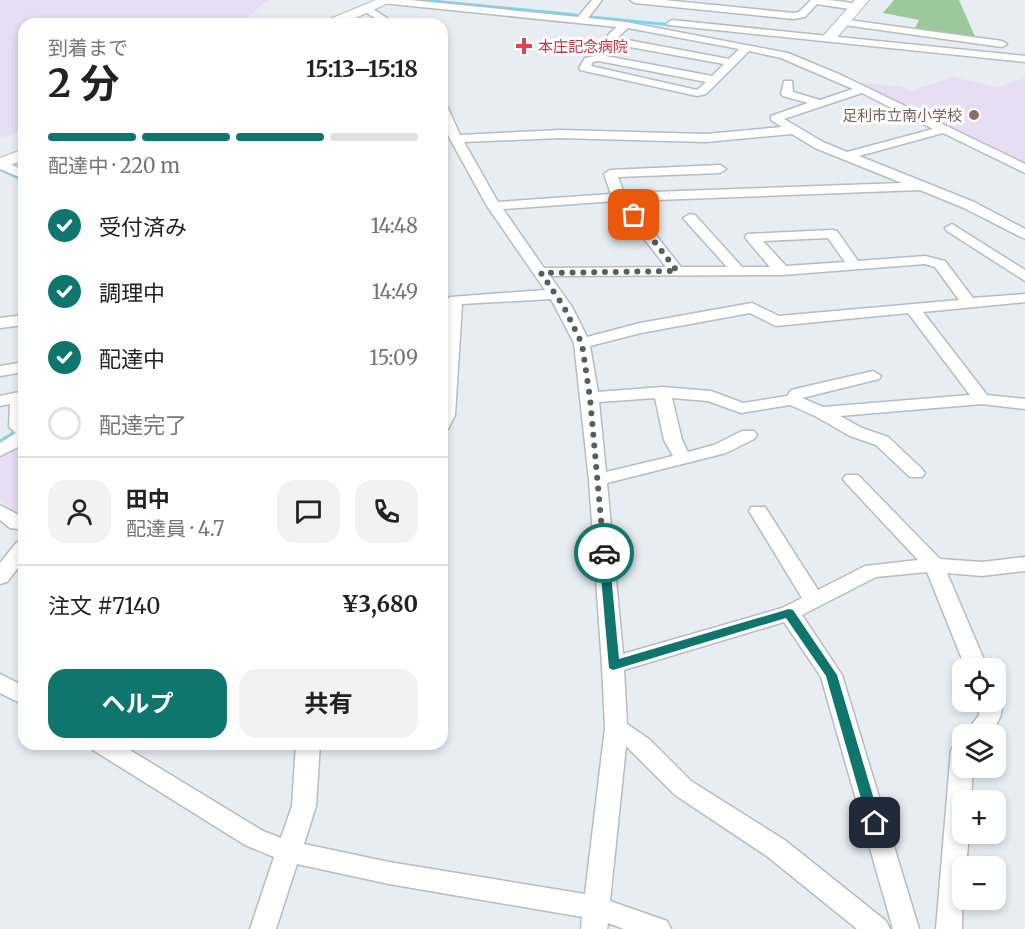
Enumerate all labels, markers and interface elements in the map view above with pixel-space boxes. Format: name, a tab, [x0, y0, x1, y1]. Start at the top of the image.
text: 到着まで	[48, 35, 128, 60]
marker: 本庄記念病院	[515, 37, 533, 55]
place label: 本庄記念病院	[538, 37, 628, 56]
text: 15:13–15:18	[306, 55, 418, 83]
text: 2 分	[48, 59, 119, 108]
place label: 足利市立南小学校	[842, 106, 962, 125]
marker: 足利市立南小学校	[967, 108, 981, 122]
text: 配達中 · 220 m	[48, 153, 180, 178]
pin	[608, 189, 659, 240]
icon: bag	[617, 198, 650, 231]
icon: check	[48, 209, 81, 242]
text: 受付済み	[99, 213, 187, 241]
text: 14:48	[371, 213, 418, 238]
icon: check	[48, 275, 81, 308]
text: 調理中	[99, 279, 165, 307]
text: 14:49	[372, 279, 418, 304]
icon: check	[48, 341, 81, 374]
text: 配達中	[99, 345, 165, 373]
text: 15:09	[369, 345, 418, 370]
text: 配達完了	[99, 411, 187, 439]
button: person	[48, 480, 111, 543]
button: chat	[277, 480, 340, 543]
button: phone	[355, 480, 418, 543]
text: 田中	[126, 485, 170, 513]
text: 配達員 · 4.7	[126, 516, 224, 541]
courier	[574, 523, 634, 583]
icon: car	[588, 537, 621, 570]
text: ¥3,680	[342, 590, 418, 618]
text: 注文 #7140	[48, 592, 161, 620]
map controls	[952, 658, 1006, 910]
button: locate	[952, 658, 1006, 712]
button: ヘルプ	[48, 669, 227, 738]
button: 共有	[239, 669, 418, 738]
button: layers	[952, 724, 1006, 778]
button: +	[952, 790, 1006, 844]
pin	[849, 797, 900, 848]
icon: home	[858, 806, 891, 839]
button: −	[952, 856, 1006, 910]

